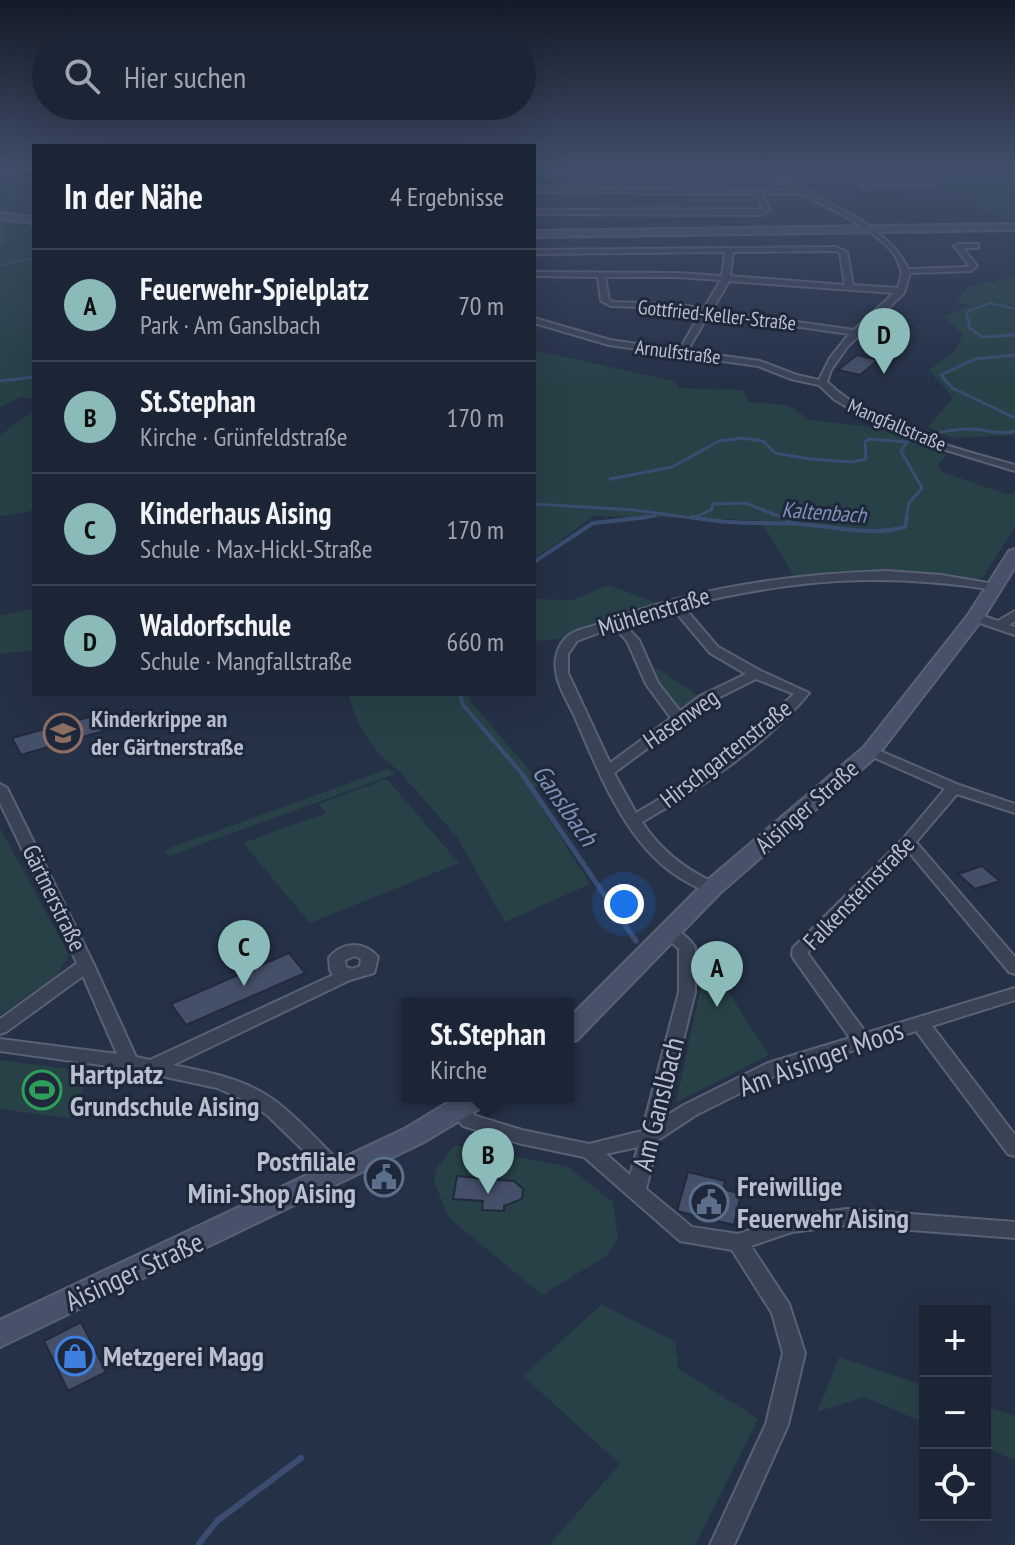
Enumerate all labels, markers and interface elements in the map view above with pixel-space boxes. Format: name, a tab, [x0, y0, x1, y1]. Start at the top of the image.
search box	[32, 32, 536, 120]
icon: search	[60, 54, 104, 98]
text: Hier suchen	[124, 57, 246, 96]
text: In der Nähe	[64, 174, 203, 218]
text: 4 Ergebnisse	[390, 180, 504, 213]
text: Feuerwehr-Spielplatz	[140, 269, 369, 308]
text: A	[83, 289, 97, 322]
text: 70 m	[458, 289, 504, 322]
street label: Gottfried-Keller-Straße	[637, 294, 797, 336]
text: Park · Am Ganslbach	[140, 308, 320, 341]
pin: D	[858, 308, 910, 374]
street label: Arnulfstraße	[634, 334, 722, 370]
text: St.Stephan	[140, 381, 256, 420]
street label: Mangfallstraße	[844, 393, 950, 457]
text: B	[84, 401, 96, 434]
text: 170 m	[446, 401, 504, 434]
text: Kirche · Grünfeldstraße	[140, 420, 348, 453]
text: Kinderhaus Aising	[140, 493, 331, 532]
water label: Kaltenbach	[781, 495, 869, 529]
text: C	[84, 513, 96, 546]
text: 170 m	[446, 513, 504, 546]
text: Schule · Max-Hickl-Straße	[140, 532, 373, 565]
street label: Mühlenstraße	[594, 580, 713, 643]
text: Waldorfschule	[140, 605, 291, 644]
text: D	[83, 625, 97, 658]
text: 660 m	[446, 625, 504, 658]
text: Schule · Mangfallstraße	[140, 644, 352, 677]
street label: Hasenweg	[637, 681, 724, 756]
street label: Hirschgartenstraße	[654, 693, 798, 815]
place label: Kinderkrippe an der Gärtnerstraße	[91, 703, 244, 762]
school or university icon: Kinderkrippe an der Gärtnerstraße	[42, 712, 84, 754]
street label: Aisinger Straße	[749, 753, 865, 860]
water label: Ganslbach	[526, 758, 606, 853]
street label: Falkensteinstraße	[796, 829, 921, 956]
street label: Gärtnerstraße	[15, 839, 94, 956]
your location	[604, 884, 644, 924]
pin: C	[218, 920, 270, 986]
pin: A	[691, 941, 743, 1007]
popup	[402, 998, 574, 1102]
street label: Am Aisinger Moos	[733, 1011, 908, 1104]
text: St.Stephan	[430, 1014, 546, 1053]
street label: Am Ganslbach	[623, 1033, 692, 1174]
text: Kirche	[430, 1053, 487, 1086]
place label: Hartplatz Grundschule Aising	[70, 1055, 259, 1124]
sports icon: Hartplatz Grundschule Aising	[21, 1069, 63, 1111]
pin: B	[462, 1128, 514, 1194]
place label: Postfiliale Mini-Shop Aising	[188, 1142, 356, 1211]
public building icon: Postfiliale Mini-Shop Aising	[363, 1156, 405, 1198]
place label: Freiwillige Feuerwehr Aising	[737, 1167, 909, 1236]
public building icon: Freiwillige Feuerwehr Aising	[688, 1181, 730, 1223]
street label: Aisinger Straße	[59, 1222, 209, 1319]
map controls	[919, 1305, 991, 1521]
button: +	[919, 1305, 991, 1377]
shop icon: Metzgerei Magg	[54, 1335, 96, 1377]
place label: Metzgerei Magg	[103, 1337, 264, 1374]
button: −	[919, 1377, 991, 1449]
button: locate	[919, 1449, 991, 1521]

